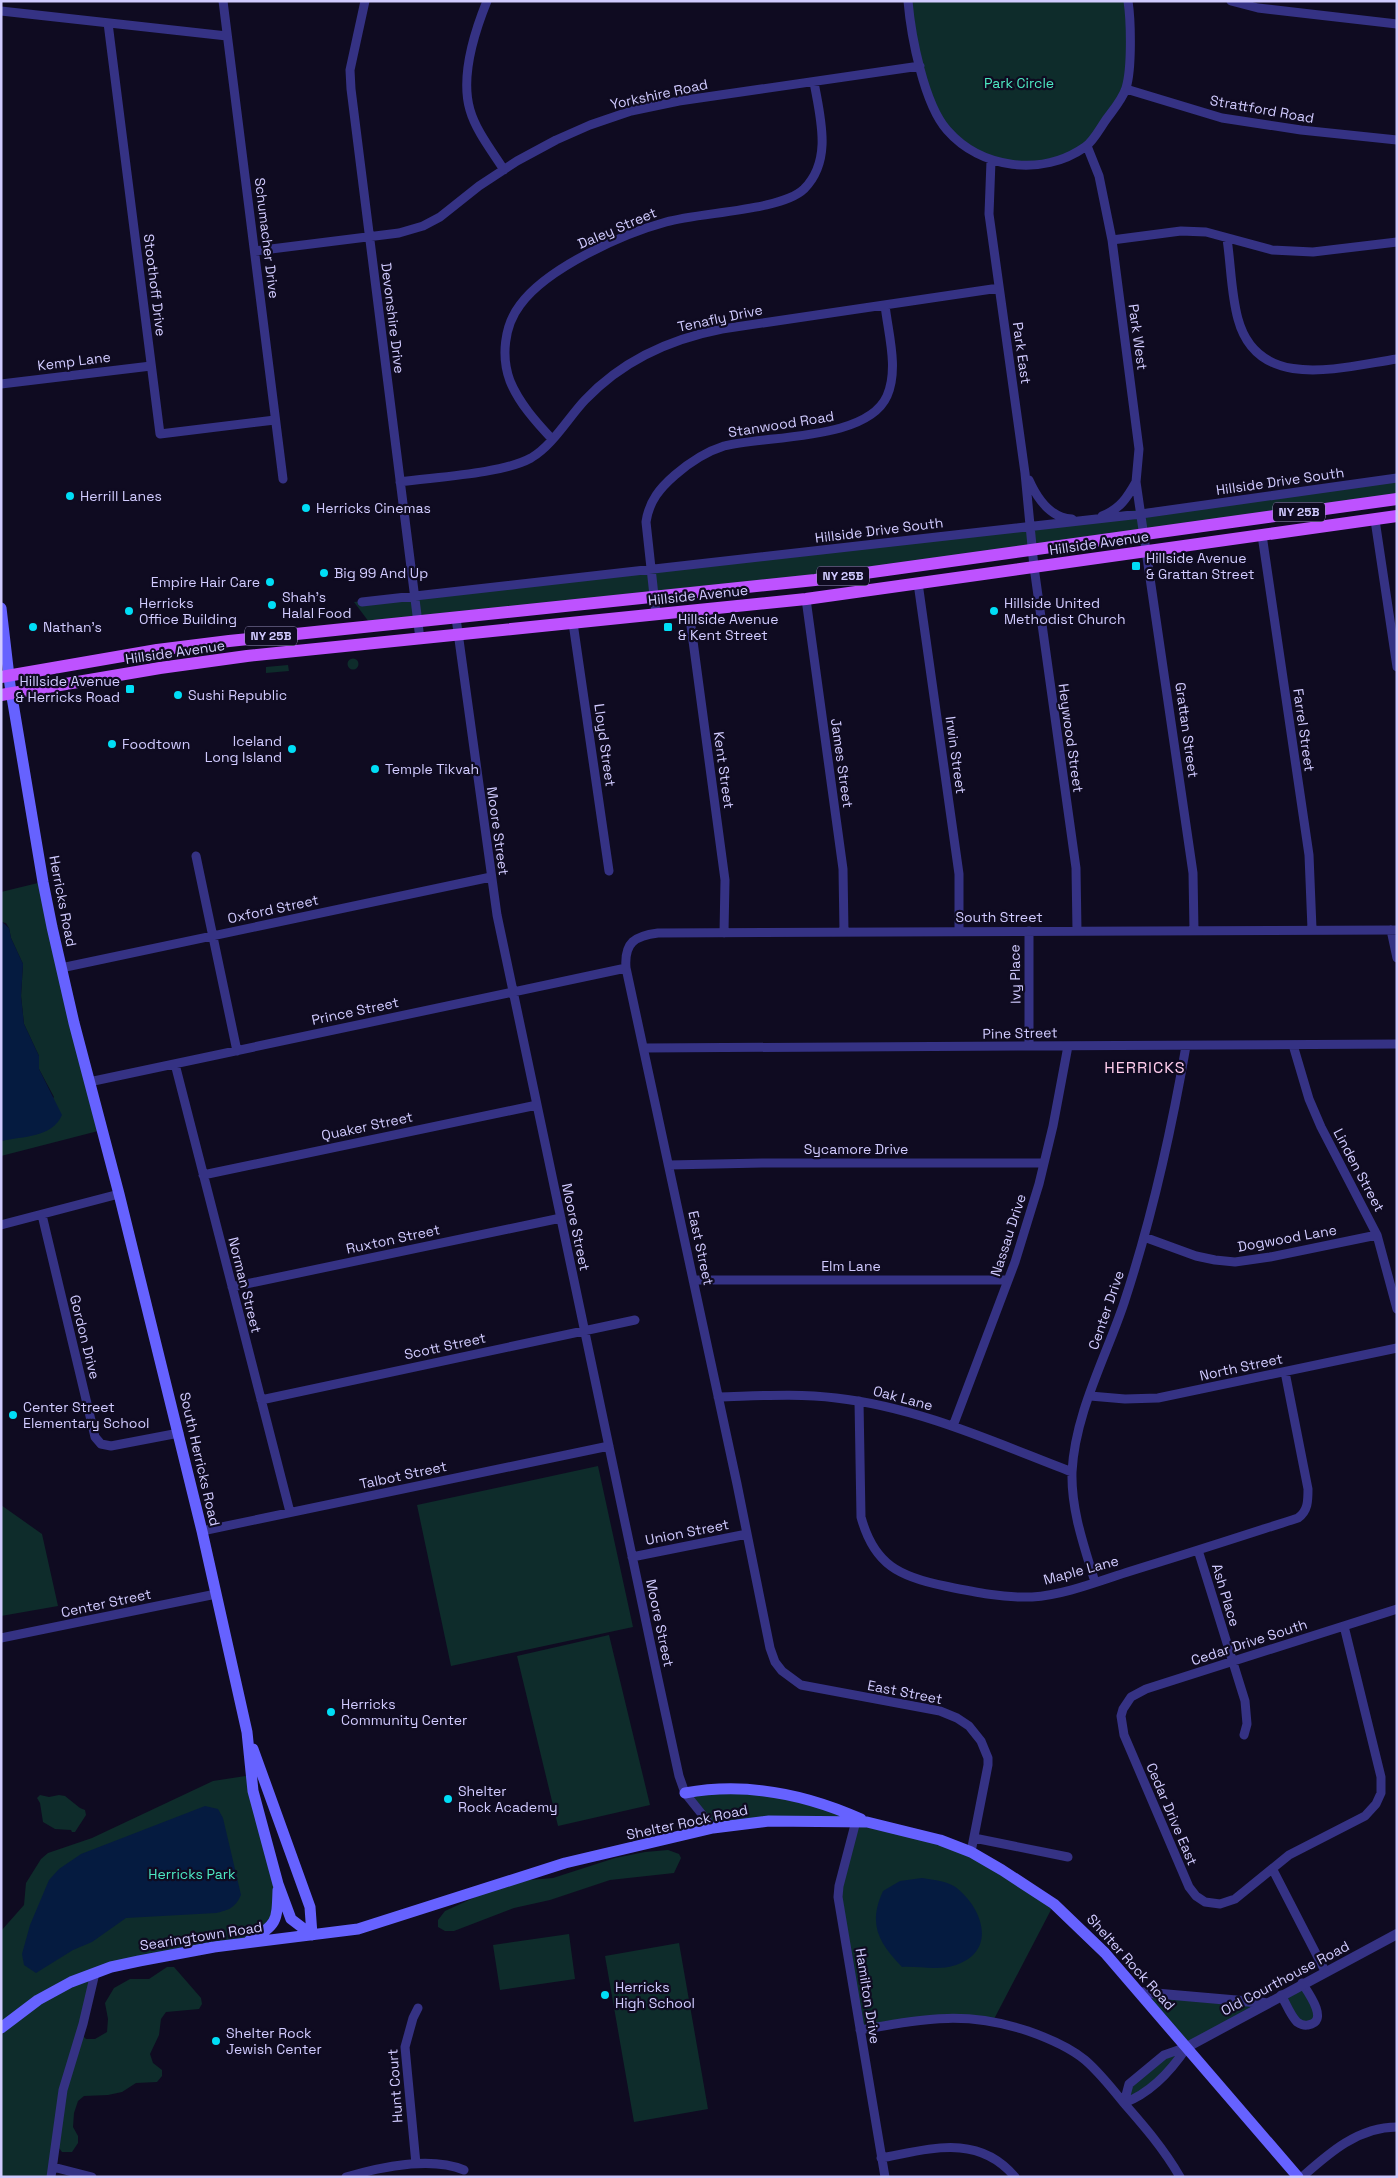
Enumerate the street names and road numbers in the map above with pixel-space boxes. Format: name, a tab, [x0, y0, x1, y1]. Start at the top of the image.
street label: Yorkshire Road	[609, 75, 709, 113]
street label: Strattford Road	[1208, 91, 1316, 127]
street label: Schumacher Drive	[251, 177, 283, 299]
street label: Daley Street	[575, 203, 659, 253]
street label: Stoothoff Drive	[140, 233, 170, 337]
street label: Devonshire Drive	[377, 262, 409, 374]
street label: Tenafly Drive	[676, 300, 764, 336]
street label: Park West	[1124, 303, 1152, 371]
street label: Park East	[1009, 321, 1035, 385]
street label: Kemp Lane	[36, 348, 112, 374]
street label: Stanwood Road	[727, 407, 835, 441]
street label: Hillside Drive South	[1215, 463, 1345, 499]
road number: NY 25B	[1273, 502, 1325, 522]
street label: Hillside Drive South	[814, 513, 944, 547]
street label: Hillside Avenue	[1048, 527, 1150, 559]
road number: NY 25B	[817, 566, 869, 586]
street label: Hillside Avenue	[647, 581, 749, 609]
road number: NY 25B	[245, 626, 297, 646]
street label: Hillside Avenue	[124, 636, 226, 668]
street label: Grattan Street	[1171, 681, 1203, 779]
street label: Heywood Street	[1054, 682, 1088, 794]
street label: Farrel Street	[1289, 687, 1319, 773]
street label: Lloyd Street	[590, 702, 620, 788]
street label: Irwin Street	[942, 715, 970, 795]
street label: James Street	[827, 717, 857, 809]
street label: Kent Street	[710, 730, 738, 810]
street label: Moore Street	[483, 786, 513, 876]
street label: Herricks Road	[45, 854, 81, 948]
street label: Oxford Street	[226, 891, 320, 927]
street label: South Street	[955, 908, 1043, 926]
street label: Ivy Place	[1005, 944, 1025, 1004]
street label: Prince Street	[310, 993, 400, 1029]
street label: Pine Street	[982, 1023, 1058, 1043]
street label: Quaker Street	[320, 1108, 414, 1144]
street label: Linden Street	[1329, 1125, 1389, 1215]
street label: Sycamore Drive	[804, 1140, 908, 1158]
street label: Moore Street	[558, 1182, 594, 1272]
street label: Nassau Drive	[986, 1192, 1030, 1278]
street label: East Street	[684, 1209, 718, 1287]
street label: Ruxton Street	[344, 1220, 442, 1258]
street label: Dogwood Lane	[1236, 1220, 1338, 1256]
street label: Norman Street	[224, 1235, 266, 1335]
street label: Elm Lane	[821, 1257, 881, 1275]
street label: Center Drive	[1084, 1268, 1128, 1352]
street label: Gordon Drive	[66, 1293, 104, 1381]
street label: Scott Street	[403, 1329, 487, 1363]
street label: North Street	[1198, 1349, 1284, 1385]
street label: Oak Lane	[871, 1381, 935, 1415]
street label: South Herricks Road	[176, 1390, 224, 1528]
street label: Talbot Street	[358, 1457, 448, 1493]
street label: Union Street	[644, 1515, 730, 1549]
street label: Maple Lane	[1041, 1551, 1121, 1589]
street label: Ash Place	[1208, 1561, 1244, 1629]
street label: Moore Street	[642, 1578, 678, 1668]
street label: Center Street	[59, 1585, 153, 1621]
street label: Cedar Drive South	[1189, 1615, 1309, 1669]
street label: East Street	[866, 1676, 944, 1708]
street label: Cedar Drive East	[1142, 1760, 1202, 1868]
street label: Shelter Rock Road	[625, 1800, 749, 1844]
street label: Shelter Rock Road	[1083, 1910, 1179, 2014]
street label: Searingtown Road	[139, 1917, 263, 1955]
street label: Old Courthouse Road	[1218, 1937, 1352, 2019]
street label: Hamilton Drive	[852, 1947, 884, 2045]
street label: Hunt Court	[383, 2048, 407, 2124]

